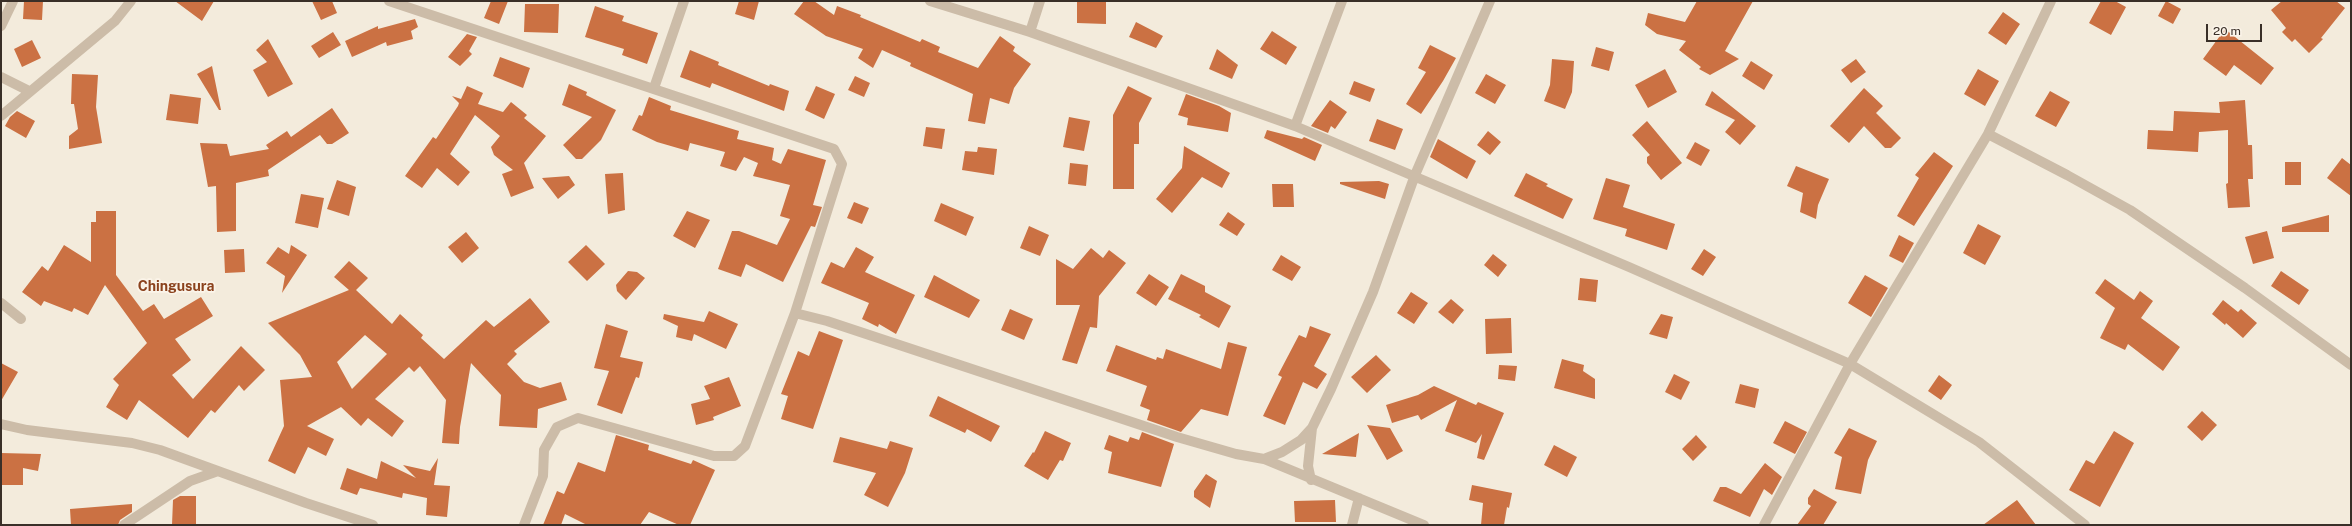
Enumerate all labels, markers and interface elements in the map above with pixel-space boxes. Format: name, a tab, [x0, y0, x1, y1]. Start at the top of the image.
scale bar	[2208, 16, 2264, 42]
text: 20 m	[2213, 24, 2241, 38]
district label: Chingusura	[138, 279, 214, 295]

